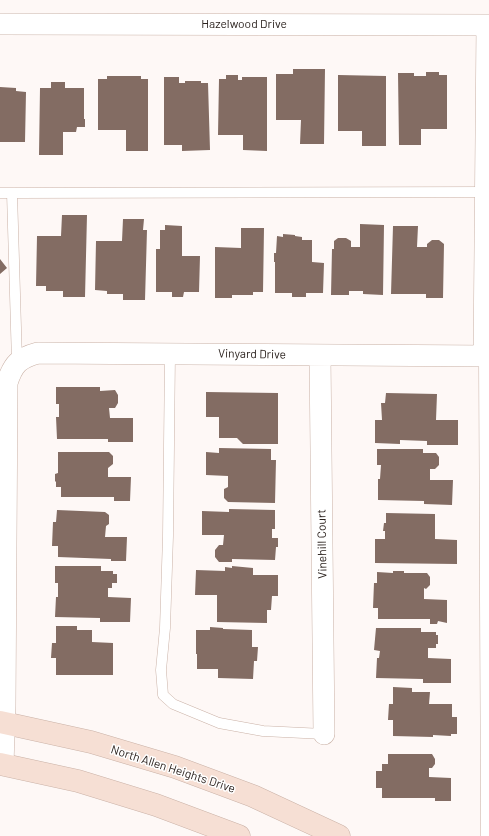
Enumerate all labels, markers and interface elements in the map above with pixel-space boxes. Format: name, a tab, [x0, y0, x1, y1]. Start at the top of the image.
street label: Hazelwood Drive	[201, 17, 287, 31]
street label: Vinyard Drive	[218, 346, 286, 362]
street label: Vinehill Court	[314, 509, 330, 579]
street label: North Allen Heights Drive	[109, 742, 237, 796]

